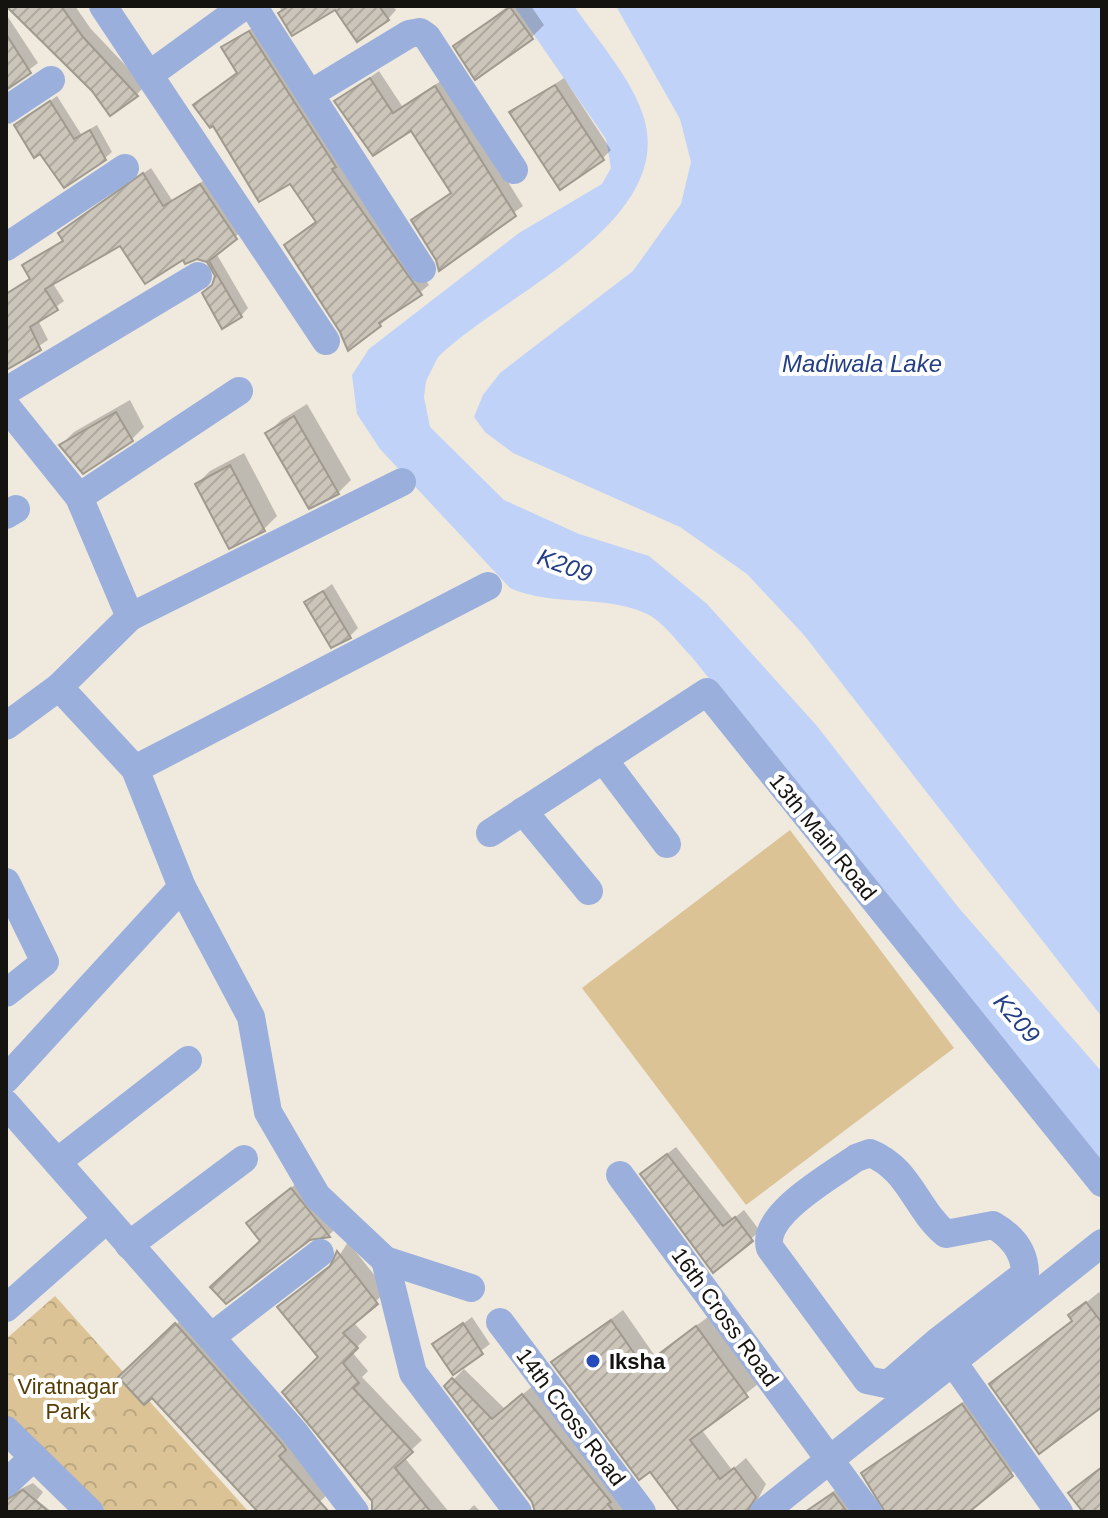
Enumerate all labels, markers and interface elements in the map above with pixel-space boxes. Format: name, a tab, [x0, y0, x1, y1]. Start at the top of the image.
water label: Madiwala Lake	[782, 350, 942, 377]
water label: K209	[534, 543, 596, 587]
street label: 13th Main Road	[764, 769, 882, 905]
water label: K209	[988, 988, 1046, 1048]
street label: 16th Cross Road	[666, 1243, 784, 1391]
street label: 14th Cross Road	[511, 1344, 631, 1490]
place label: Iksha	[609, 1349, 666, 1374]
marker: Iksha	[584, 1352, 602, 1370]
park label: Viratnagar Park	[17, 1374, 119, 1424]

